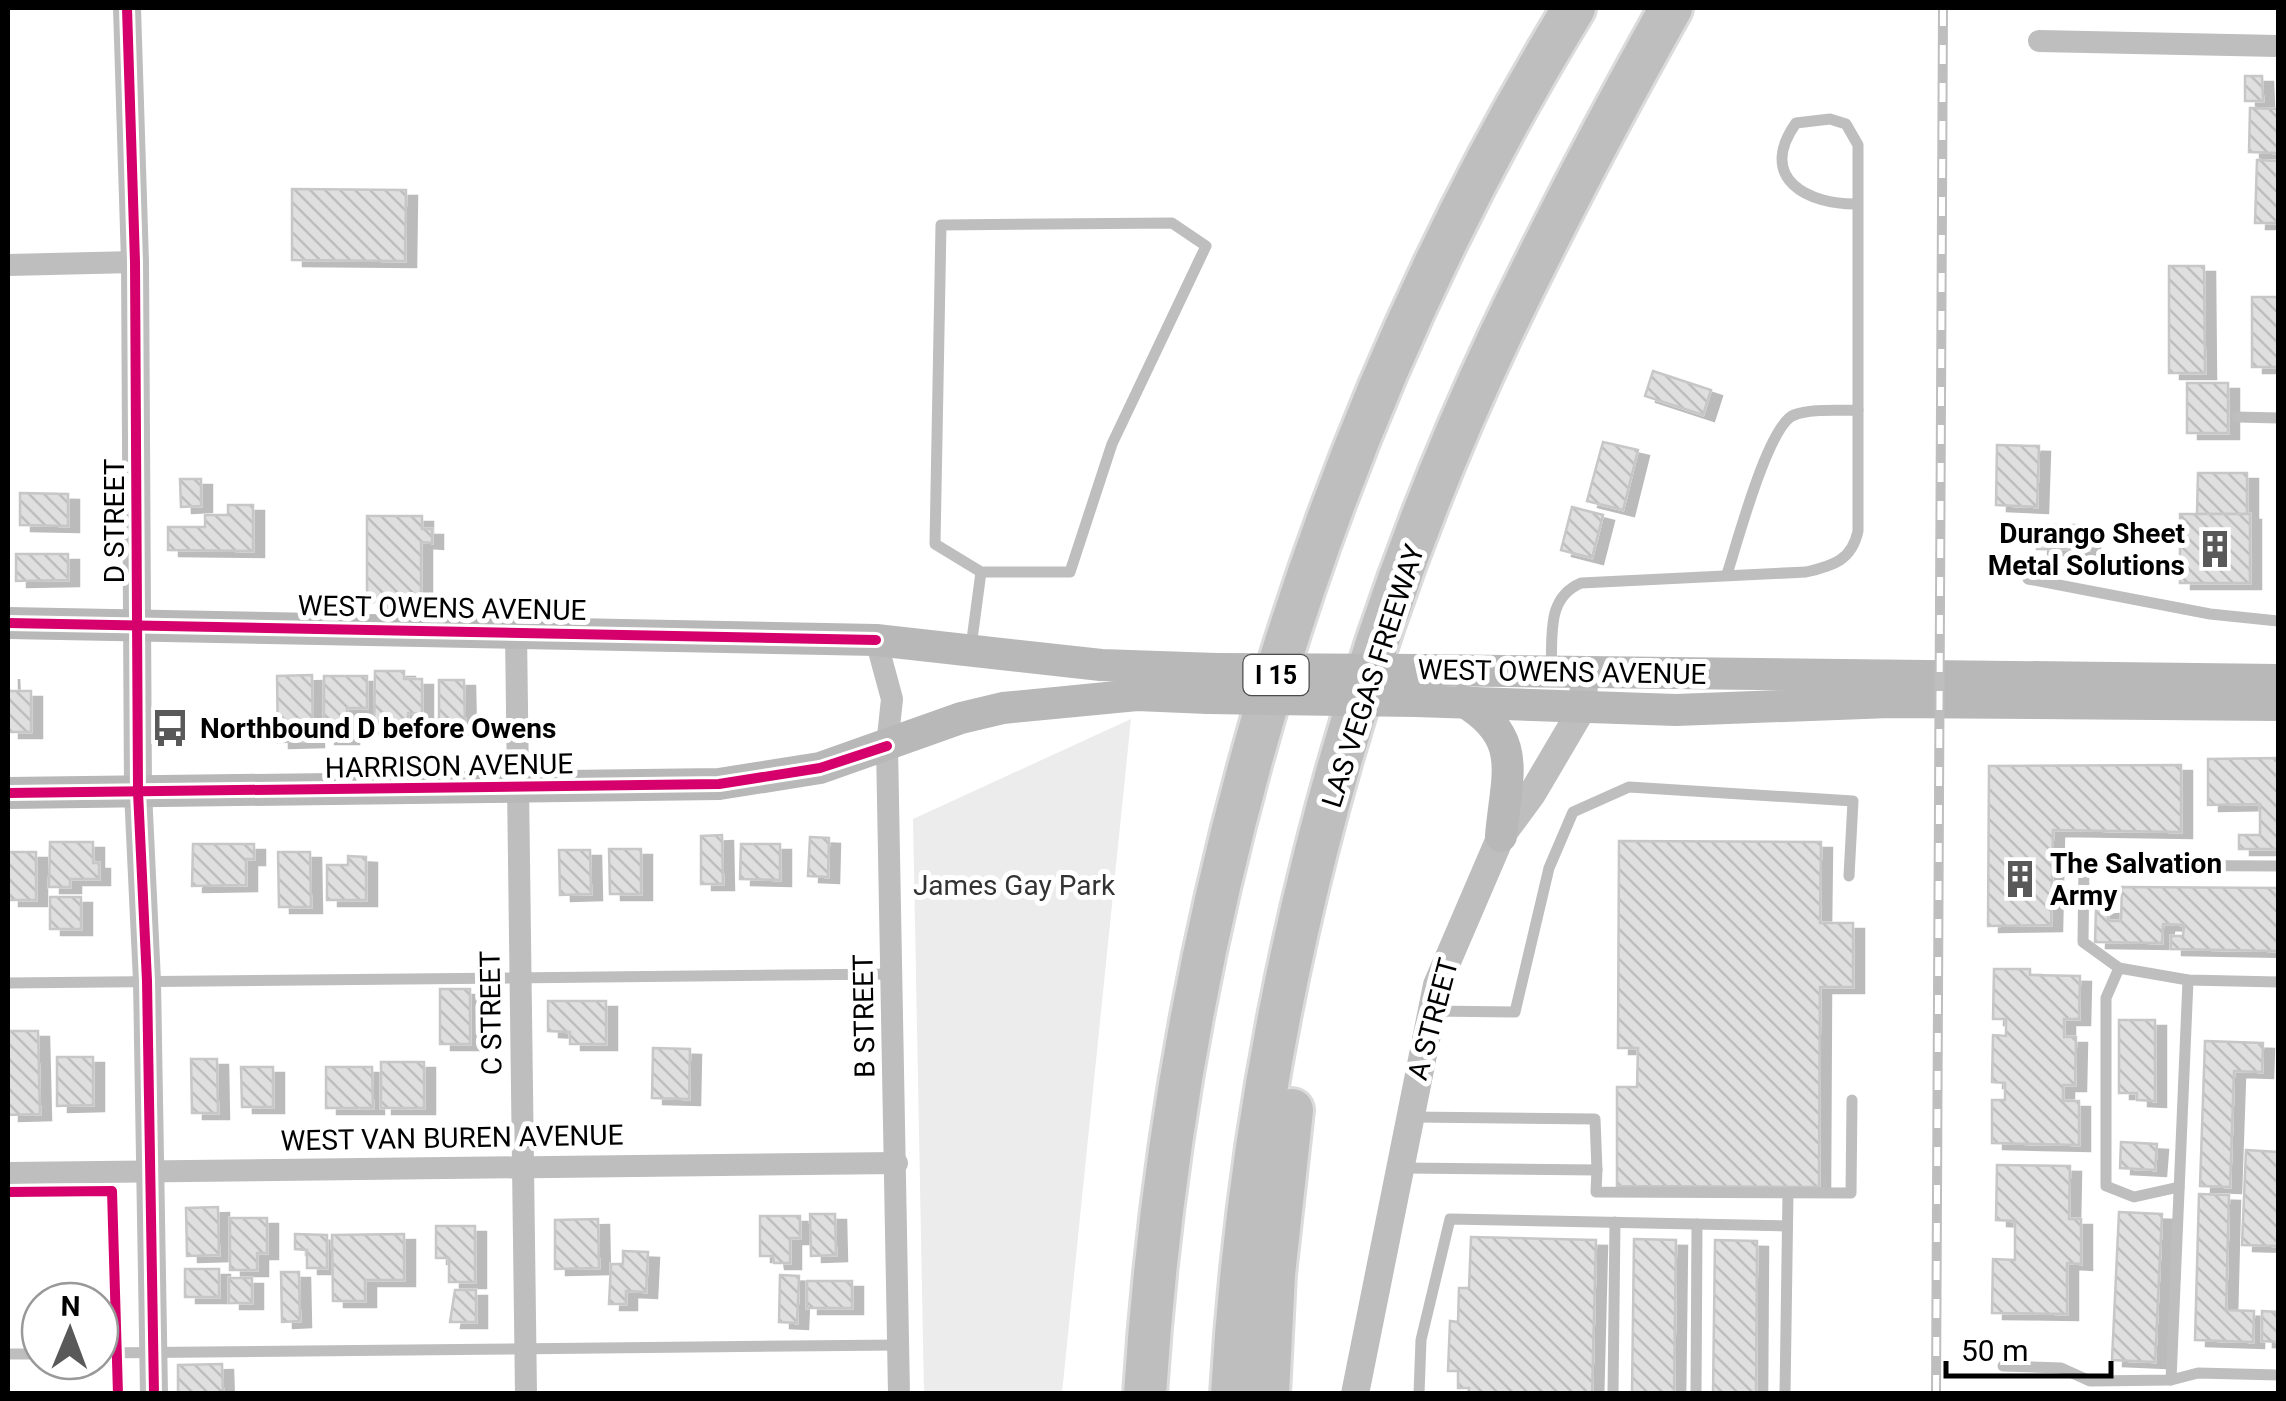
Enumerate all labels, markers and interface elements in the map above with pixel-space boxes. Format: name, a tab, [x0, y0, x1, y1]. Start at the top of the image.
street label: D STREET	[98, 458, 131, 583]
place label: Durango Sheet Metal Solutions	[1988, 517, 2185, 582]
building icon: Durango Sheet Metal Solutions	[2194, 528, 2236, 570]
street label: LAS VEGAS FREEWAY	[1315, 540, 1431, 812]
street label: WEST OWENS AVENUE	[297, 589, 587, 627]
street label: WEST OWENS AVENUE	[1417, 653, 1707, 691]
road number: I 15	[1244, 655, 1308, 695]
bus stop icon: Northbound D before Owens	[149, 707, 191, 749]
place label: Northbound D before Owens	[200, 712, 556, 745]
street label: HARRISON AVENUE	[325, 747, 573, 785]
place label: The Salvation Army	[2050, 847, 2222, 912]
building icon: The Salvation Army	[1999, 858, 2041, 900]
park label: James Gay Park	[913, 869, 1116, 902]
street label: C STREET	[473, 950, 509, 1076]
street label: B STREET	[846, 954, 882, 1078]
street label: A STREET	[1401, 954, 1465, 1083]
street label: WEST VAN BUREN AVENUE	[280, 1119, 624, 1157]
north arrow	[20, 1281, 120, 1381]
text: N	[60, 1290, 81, 1323]
scale bar	[1946, 1316, 2111, 1378]
text: 50 m	[1961, 1333, 2028, 1368]

